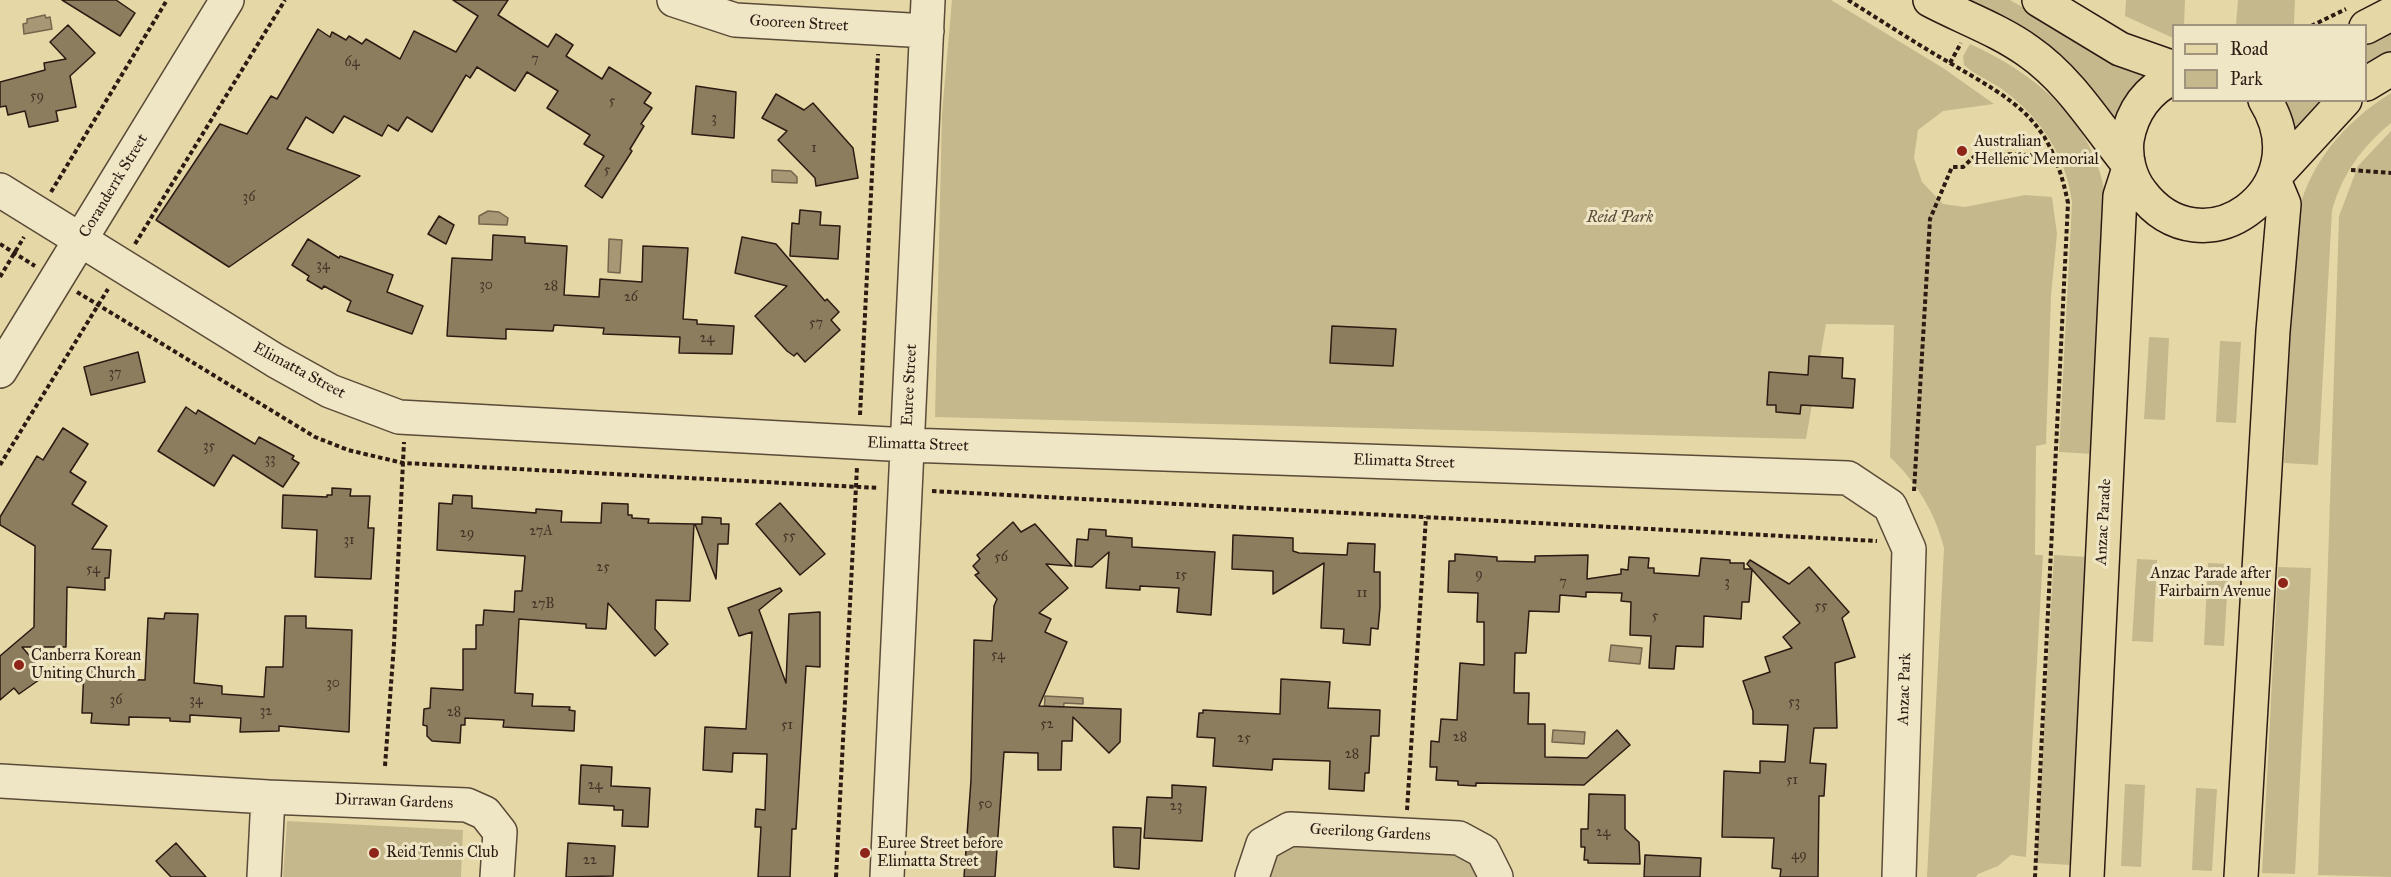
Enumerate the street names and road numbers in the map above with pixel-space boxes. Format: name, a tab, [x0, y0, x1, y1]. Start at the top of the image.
street label: Gooreen Street	[749, 12, 849, 36]
street label: Coranderrk Street	[75, 131, 153, 241]
street label: Elimatta Street	[250, 339, 348, 403]
street label: Euree Street	[898, 343, 922, 427]
street label: Elimatta Street	[867, 434, 969, 456]
street label: Elimatta Street	[1353, 451, 1455, 473]
street label: Anzac Parade	[2092, 478, 2116, 566]
street label: Anzac Park	[1894, 652, 1916, 726]
street label: Dirrawan Gardens	[334, 790, 454, 814]
street label: Geerilong Gardens	[1309, 820, 1431, 846]

